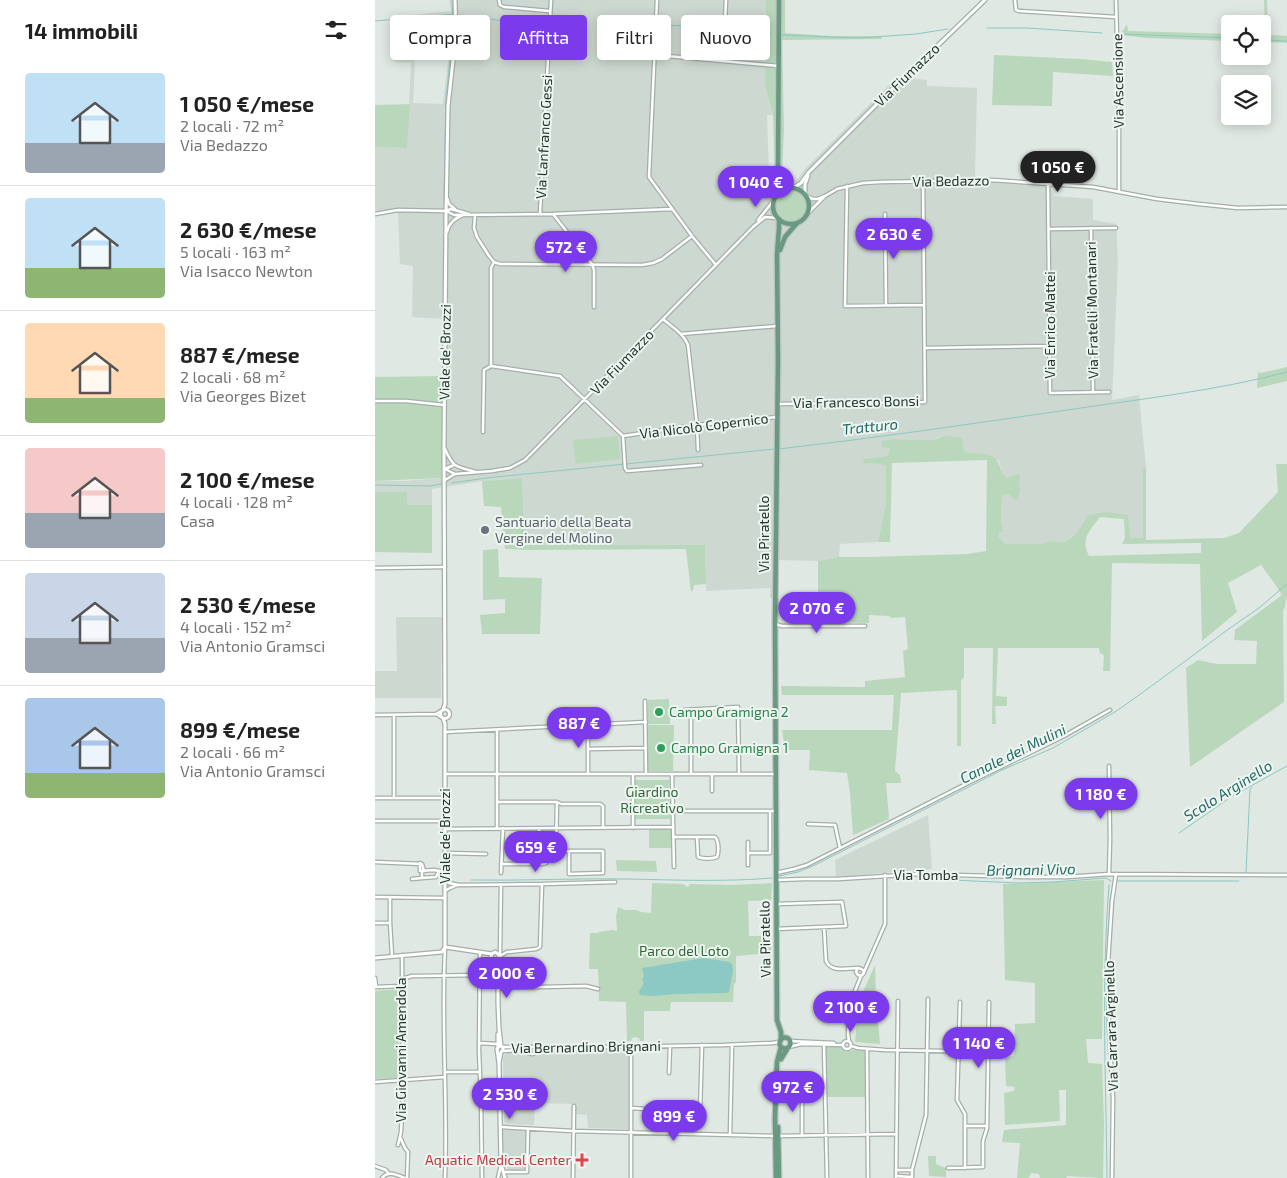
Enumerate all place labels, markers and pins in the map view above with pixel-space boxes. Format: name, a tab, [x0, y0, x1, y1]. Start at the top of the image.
pin: 1 050 €	[1012, 150, 1104, 193]
pin: 1 040 €	[710, 166, 802, 208]
pin: 2 630 €	[848, 218, 940, 260]
pin: 572 €	[531, 230, 601, 273]
place label: Santuario della Beata Vergine del Molino	[495, 513, 631, 546]
marker: Santuario della Beata Vergine del Molino	[479, 524, 491, 536]
pin: 2 070 €	[771, 592, 863, 634]
place label: Campo Gramigna 2	[669, 703, 789, 720]
pin: 887 €	[544, 706, 614, 749]
marker: Campo Gramigna 2	[653, 706, 665, 718]
place label: Campo Gramigna 1	[671, 739, 788, 756]
marker: Campo Gramigna 1	[655, 742, 667, 754]
pin: 1 180 €	[1055, 778, 1147, 820]
pin: 659 €	[501, 830, 571, 873]
pin: 2 000 €	[461, 956, 553, 999]
pin: 2 100 €	[805, 990, 897, 1033]
pin: 1 140 €	[933, 1026, 1025, 1069]
pin: 972 €	[758, 1070, 828, 1113]
pin: 2 530 €	[464, 1078, 556, 1120]
pin: 899 €	[639, 1100, 709, 1142]
place label: Aquatic Medical Center	[425, 1151, 571, 1168]
marker: Aquatic Medical Center	[575, 1153, 589, 1167]

